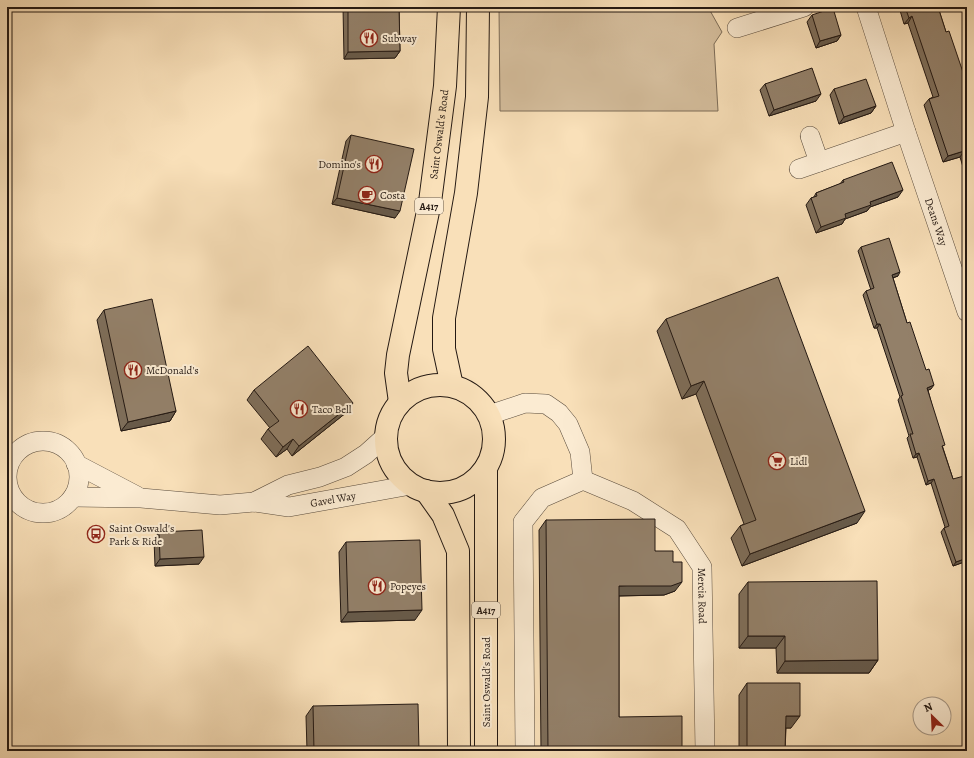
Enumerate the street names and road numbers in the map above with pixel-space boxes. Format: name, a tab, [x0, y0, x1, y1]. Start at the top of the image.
street label: Saint Oswald's Road	[426, 88, 453, 180]
street label: Deans Way	[921, 196, 951, 248]
road number: A417	[415, 198, 443, 214]
street label: Gavel Way	[309, 488, 357, 511]
street label: Mercia Road	[694, 568, 710, 624]
road number: A417	[472, 602, 500, 618]
street label: Saint Oswald's Road	[479, 637, 494, 727]

